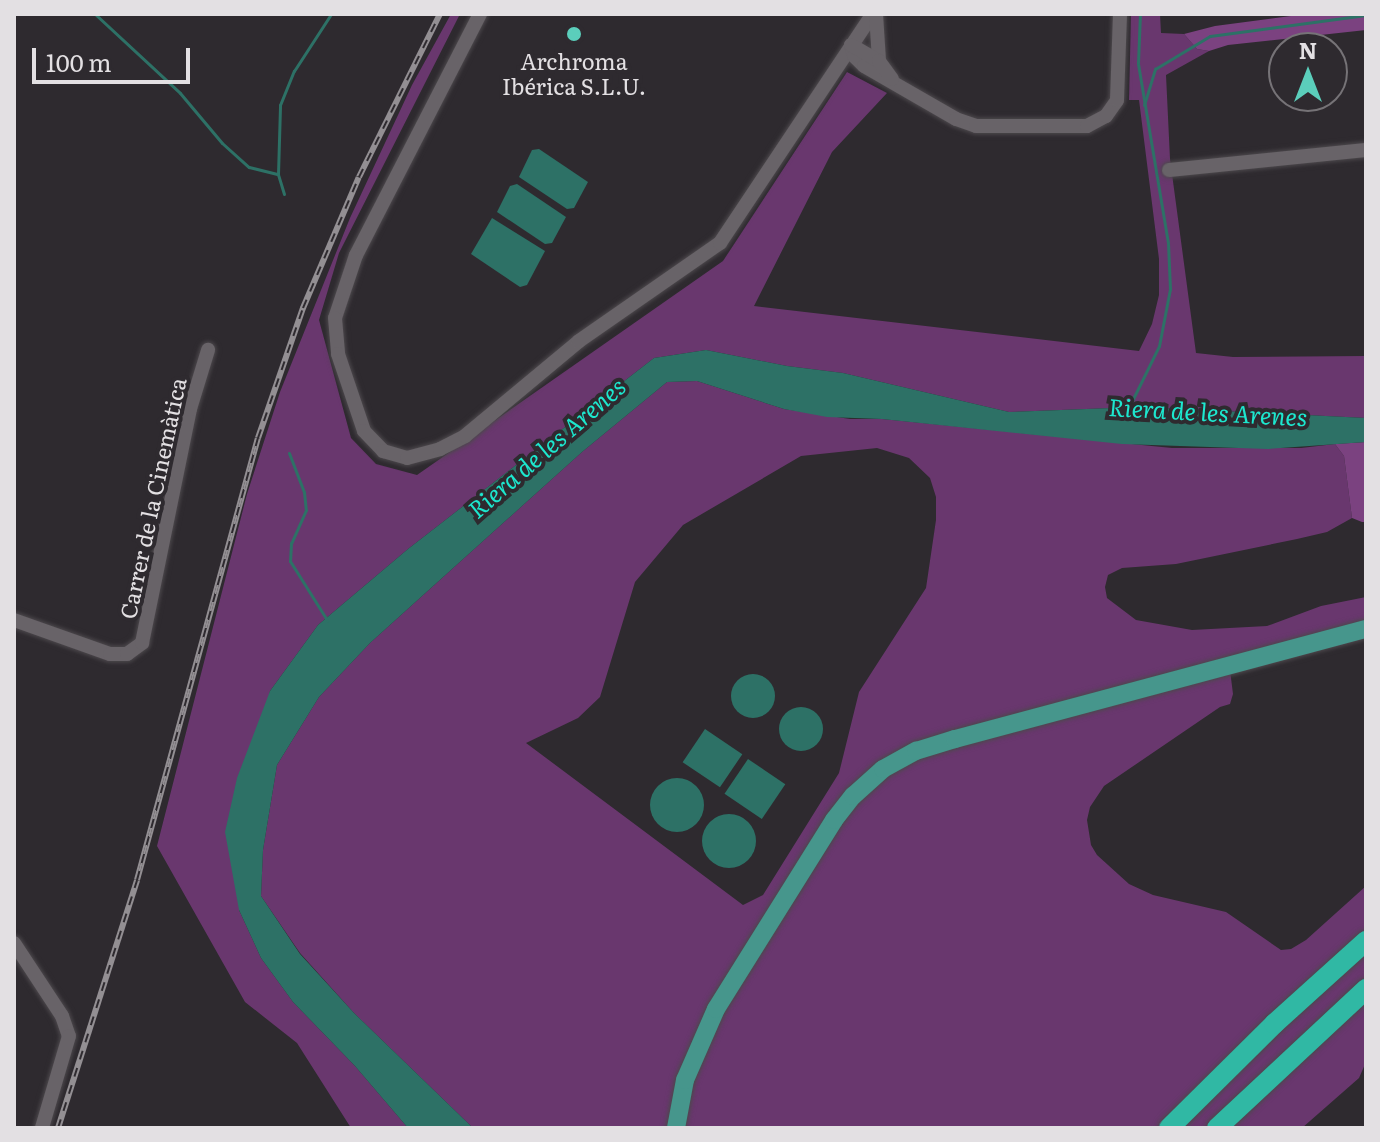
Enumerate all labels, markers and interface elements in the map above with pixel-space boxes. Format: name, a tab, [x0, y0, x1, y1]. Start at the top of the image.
marker: Archroma Ibérica S.L.U.	[565, 25, 583, 43]
scale bar	[36, 32, 194, 82]
north arrow	[1268, 32, 1348, 112]
text: N	[1299, 33, 1317, 66]
text: 100 m	[46, 44, 112, 79]
place label: Archroma Ibérica S.L.U.	[502, 47, 646, 98]
water label: Riera de les Arenes	[461, 371, 631, 523]
street label: Carrer de la Cinemàtica	[114, 375, 190, 621]
water label: Riera de les Arenes	[1108, 391, 1308, 431]

